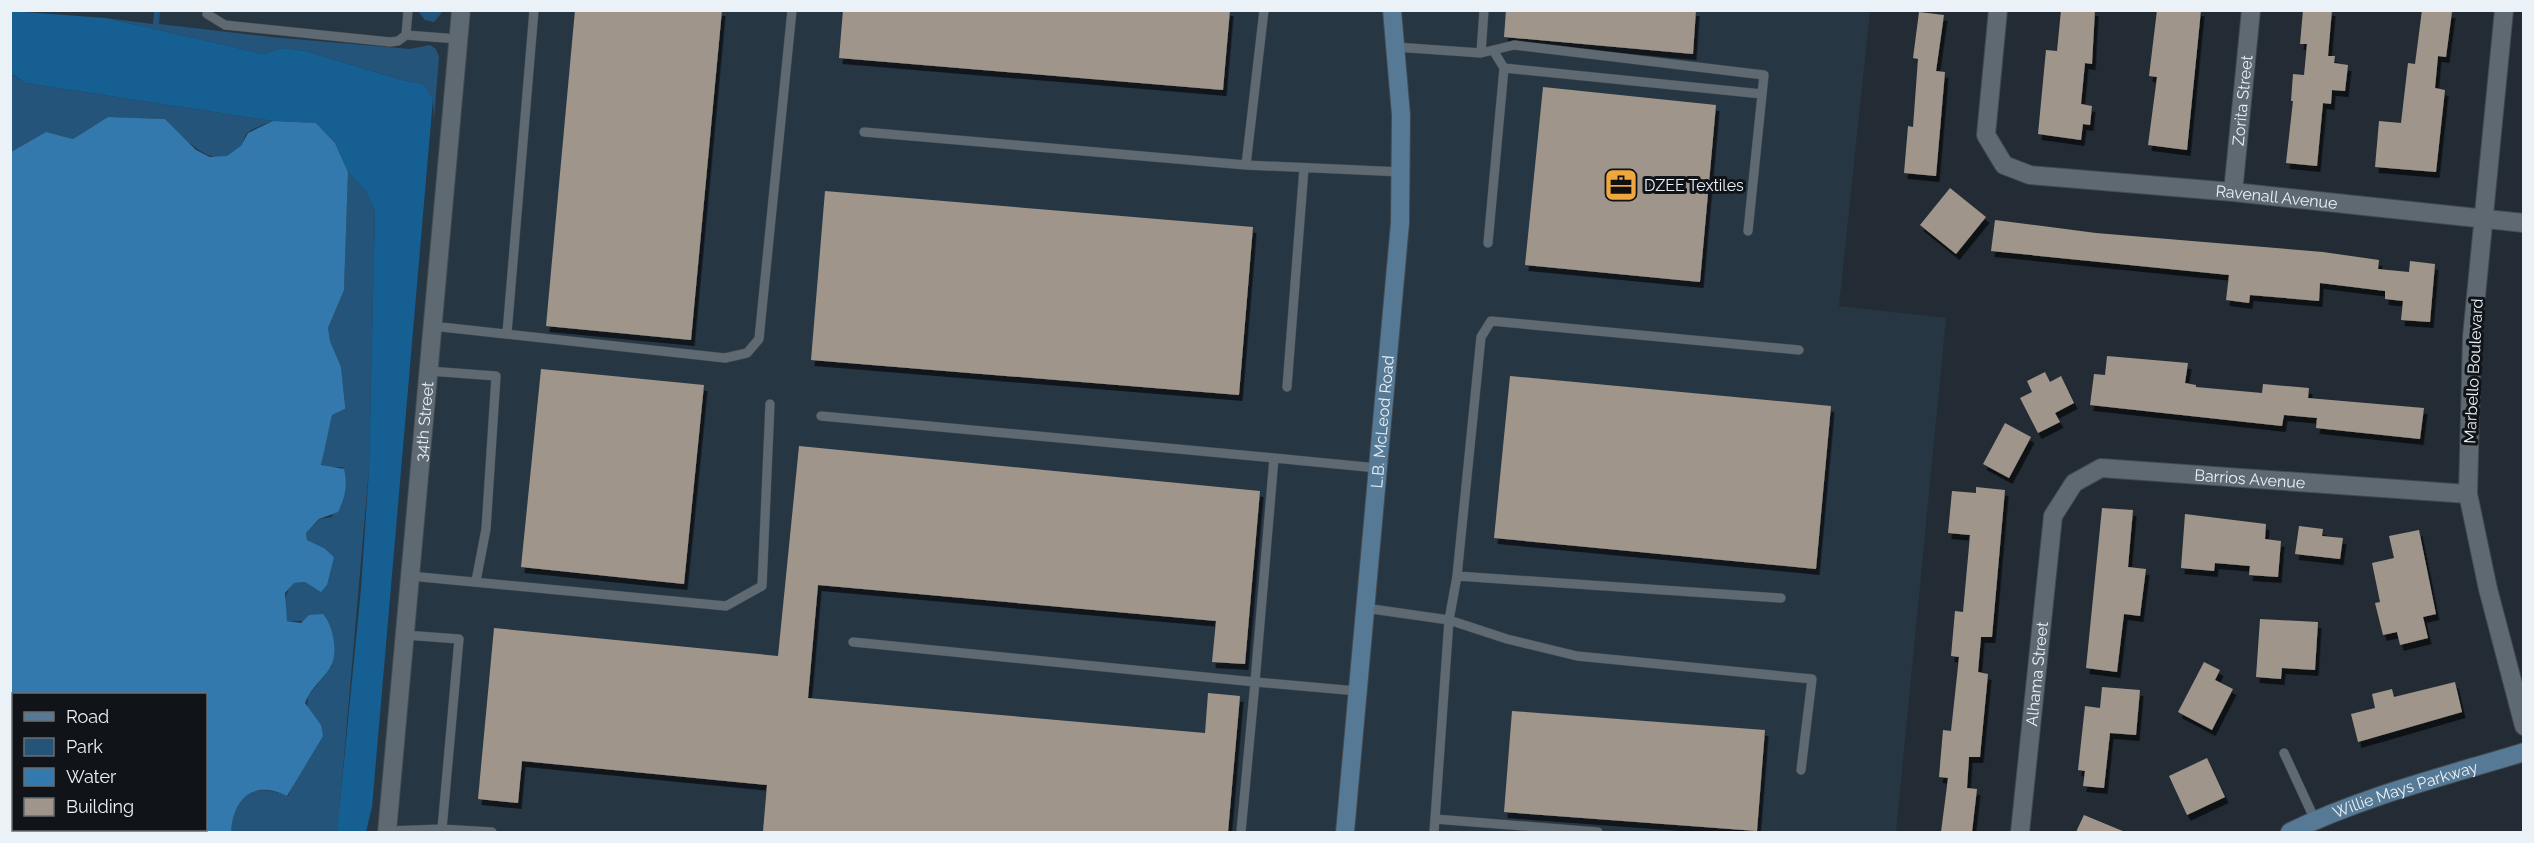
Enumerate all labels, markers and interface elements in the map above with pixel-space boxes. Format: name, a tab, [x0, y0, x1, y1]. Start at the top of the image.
street label: Zorita Street	[2229, 54, 2257, 147]
office icon: DZEE Textiles	[1603, 167, 1639, 203]
place label: DZEE Textiles	[1644, 176, 1744, 195]
street label: Ravenall Avenue	[2215, 182, 2339, 213]
street label: Marbello Boulevard	[2460, 298, 2487, 444]
street label: L.B. McLeod Road	[1367, 354, 1398, 489]
street label: 34th Street	[411, 380, 438, 463]
street label: Barrios Avenue	[2194, 466, 2306, 492]
street label: Alhama Street	[2022, 620, 2052, 727]
legend	[12, 693, 207, 831]
text: Road	[66, 706, 109, 727]
text: Park	[66, 736, 103, 757]
street label: Willie Mays Parkway	[2330, 757, 2480, 822]
text: Water	[66, 766, 117, 787]
text: Building	[66, 796, 134, 817]

